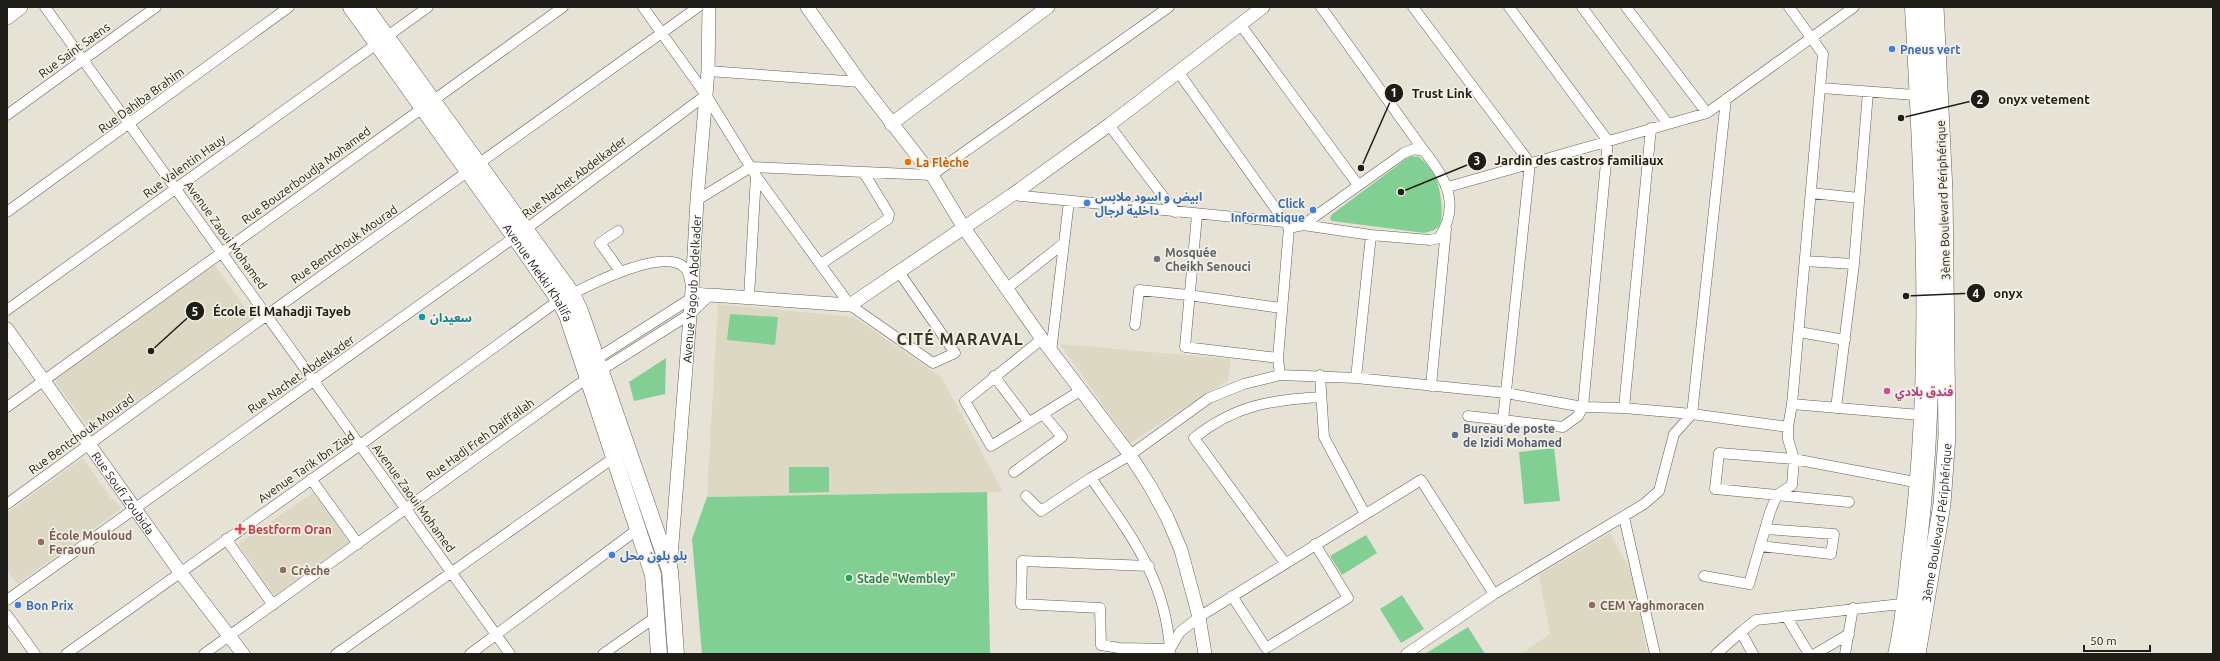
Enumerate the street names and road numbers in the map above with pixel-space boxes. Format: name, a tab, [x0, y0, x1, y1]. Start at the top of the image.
street label: Rue Saint Saens	[36, 20, 112, 80]
street label: Rue Dahiba Brahim	[96, 65, 186, 135]
street label: 3ème Boulevard Périphérique	[1934, 120, 1952, 280]
street label: Rue Bouzerboudja Mohamed	[239, 124, 373, 226]
street label: Rue Valentin Hauy	[140, 132, 228, 200]
street label: Rue Nachet Abdelkader	[519, 133, 629, 220]
street label: Avenue Zaoui Mohamed	[182, 179, 270, 291]
street label: Rue Bentchouk Mourad	[288, 202, 400, 286]
street label: Avenue Yagoub Abdelkader	[680, 214, 703, 363]
street label: Avenue Mekki Khalifa	[501, 221, 575, 323]
street label: Rue Nachet Abdelkader	[245, 332, 357, 416]
street label: Rue Bentchouk Mourad	[26, 392, 136, 476]
street label: Rue Hadj Freh Daiffallah	[424, 396, 536, 482]
street label: Avenue Tarik Ibn Ziad	[255, 429, 357, 505]
street label: Avenue Zaoui Mohamed	[370, 442, 458, 554]
street label: 3ème Boulevard Périphérique	[1919, 443, 1953, 603]
street label: Rue Soufi Zoubida	[90, 449, 157, 536]

